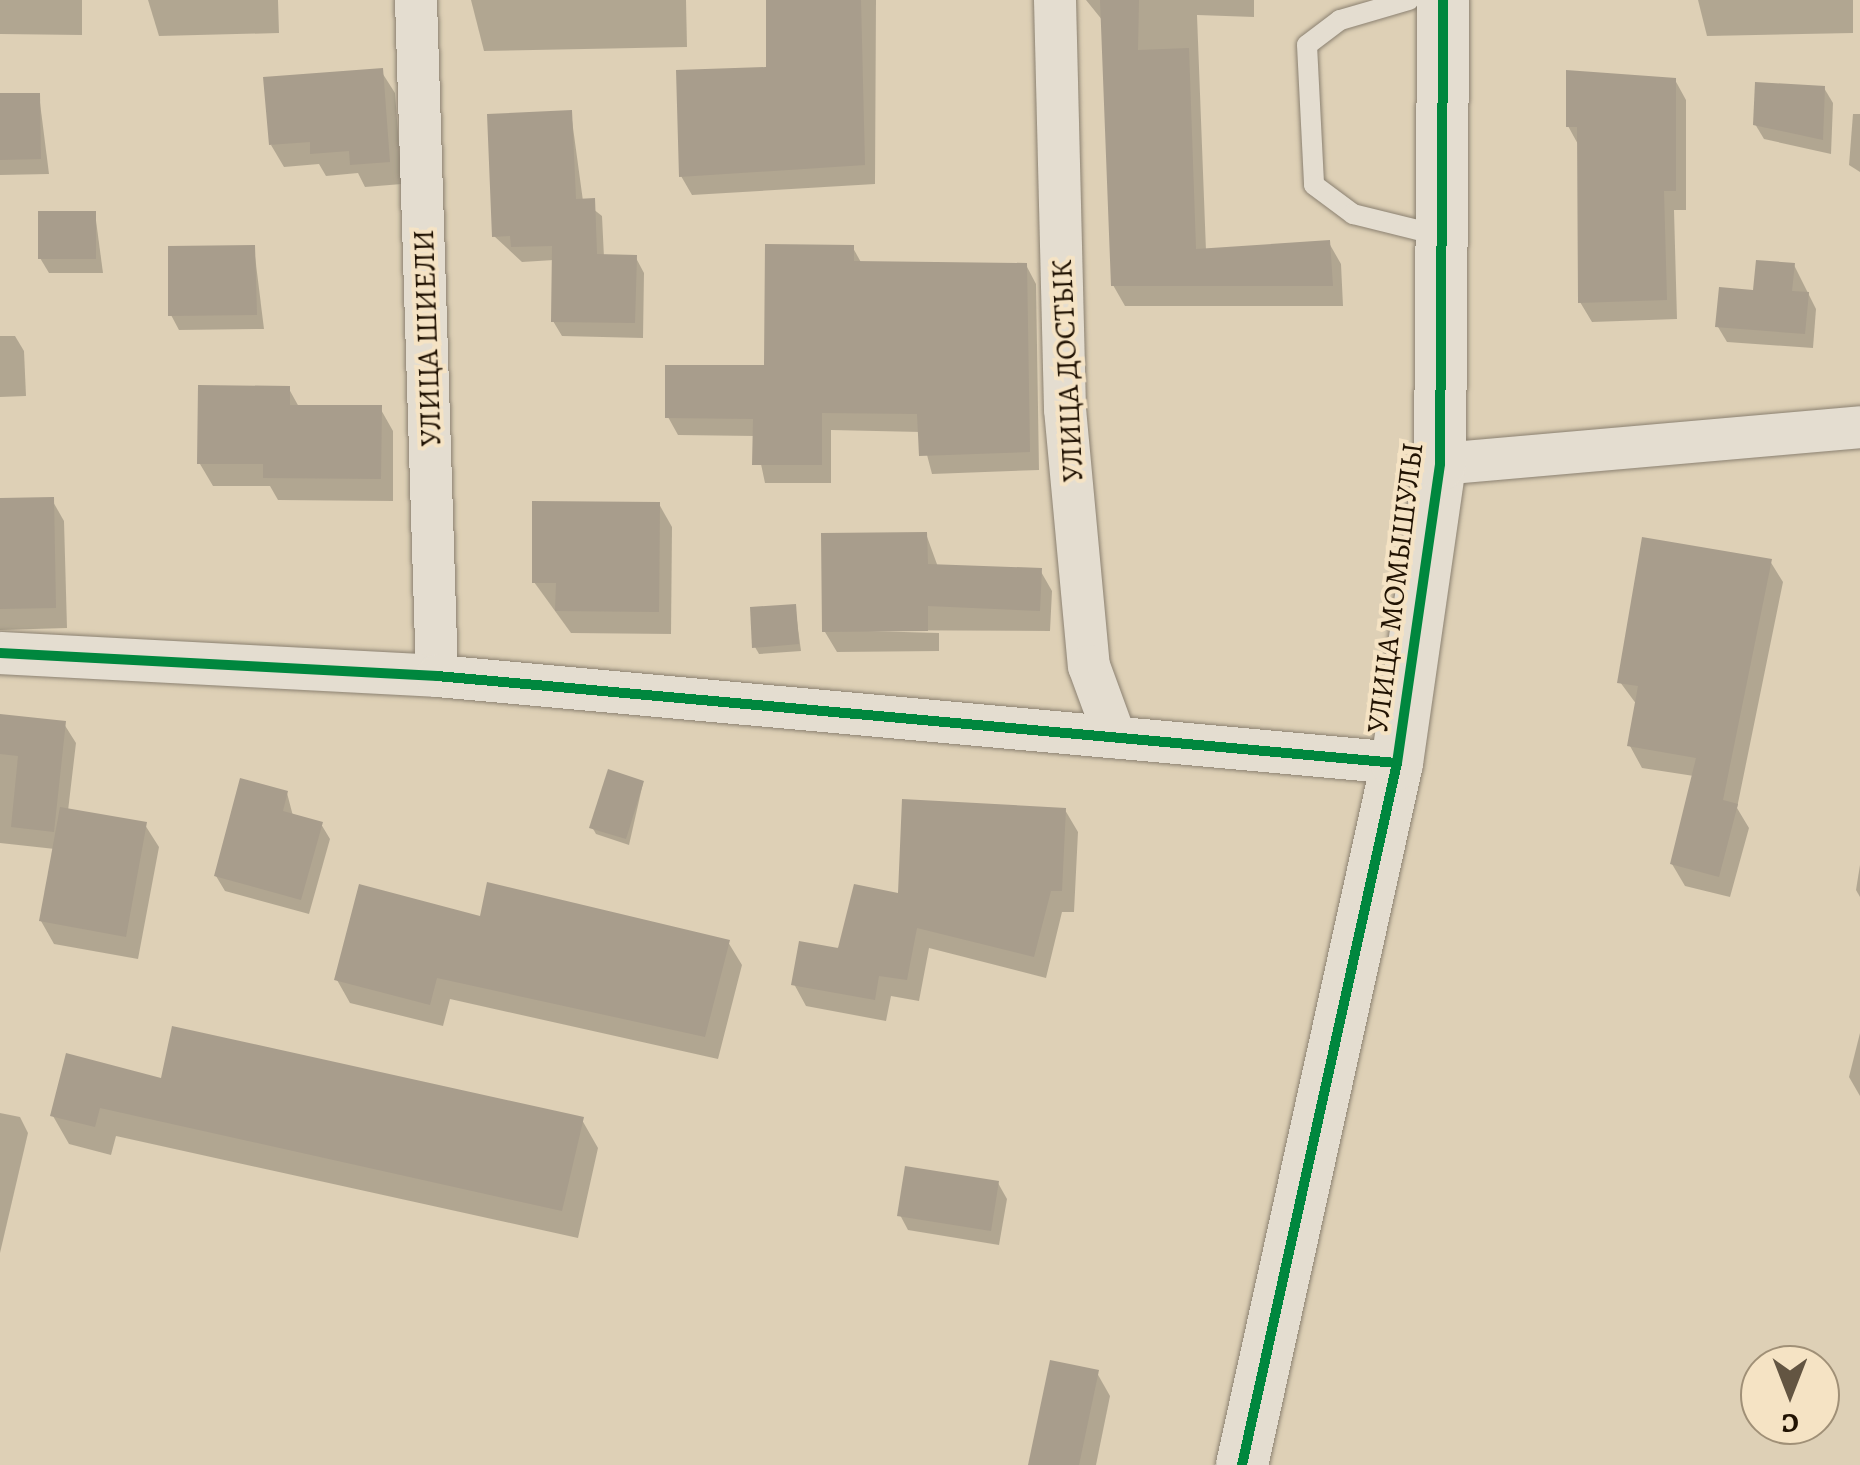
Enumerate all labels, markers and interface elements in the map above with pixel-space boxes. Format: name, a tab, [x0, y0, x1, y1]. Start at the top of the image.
street label: УЛИЦА ШИЕЛИ	[405, 229, 449, 447]
street label: УЛИЦА ДОСТЫК	[1043, 259, 1091, 483]
street label: УЛИЦА МОМЫШУЛЫ	[1359, 441, 1431, 735]
north arrow	[1740, 1345, 1840, 1445]
text: С	[1781, 1404, 1799, 1442]

